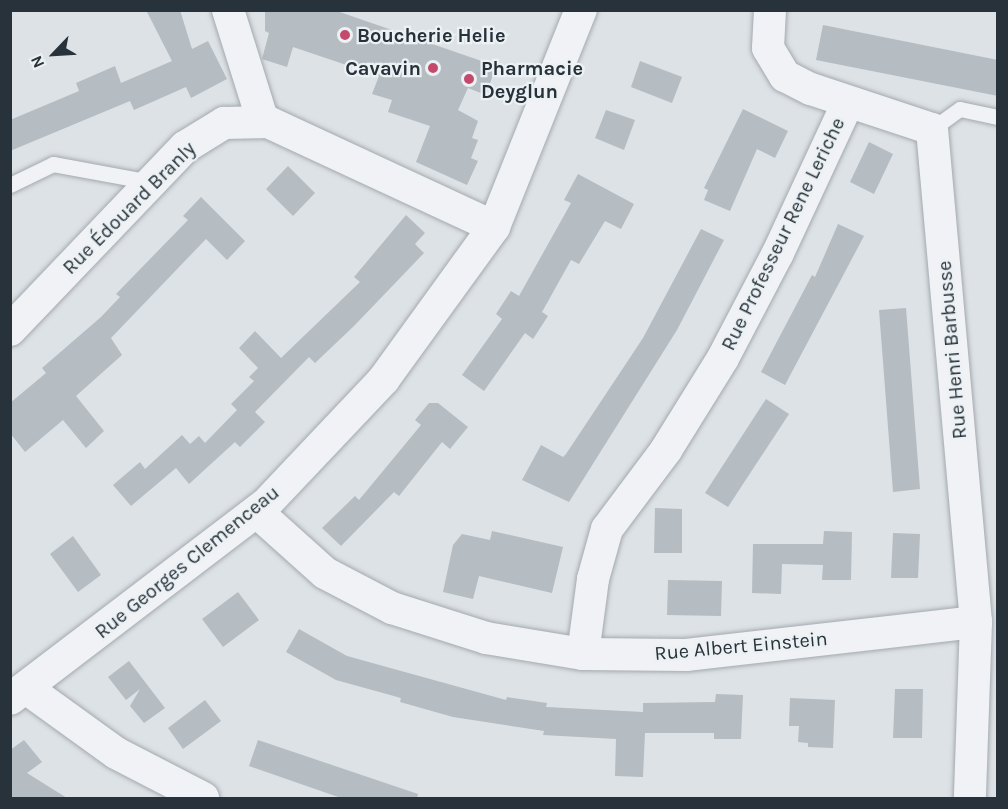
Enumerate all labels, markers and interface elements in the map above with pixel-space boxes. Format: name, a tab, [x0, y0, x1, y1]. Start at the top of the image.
place label: Boucherie Helie	[357, 23, 505, 47]
north arrow	[24, 24, 84, 84]
marker: Boucherie Helie	[338, 28, 352, 42]
text: N	[26, 53, 48, 71]
place label: Cavavin	[345, 56, 421, 80]
place label: Pharmacie Deyglun	[481, 56, 583, 103]
marker: Cavavin	[426, 61, 440, 75]
marker: Pharmacie Deyglun	[462, 72, 476, 86]
street label: Rue Professeur Rene Leriche	[716, 114, 850, 354]
street label: Rue Édouard Branly	[58, 137, 200, 279]
street label: Rue Henri Barbusse	[932, 260, 972, 440]
street label: Rue Georges Clemenceau	[90, 480, 284, 644]
street label: Rue Albert Einstein	[653, 626, 829, 666]

